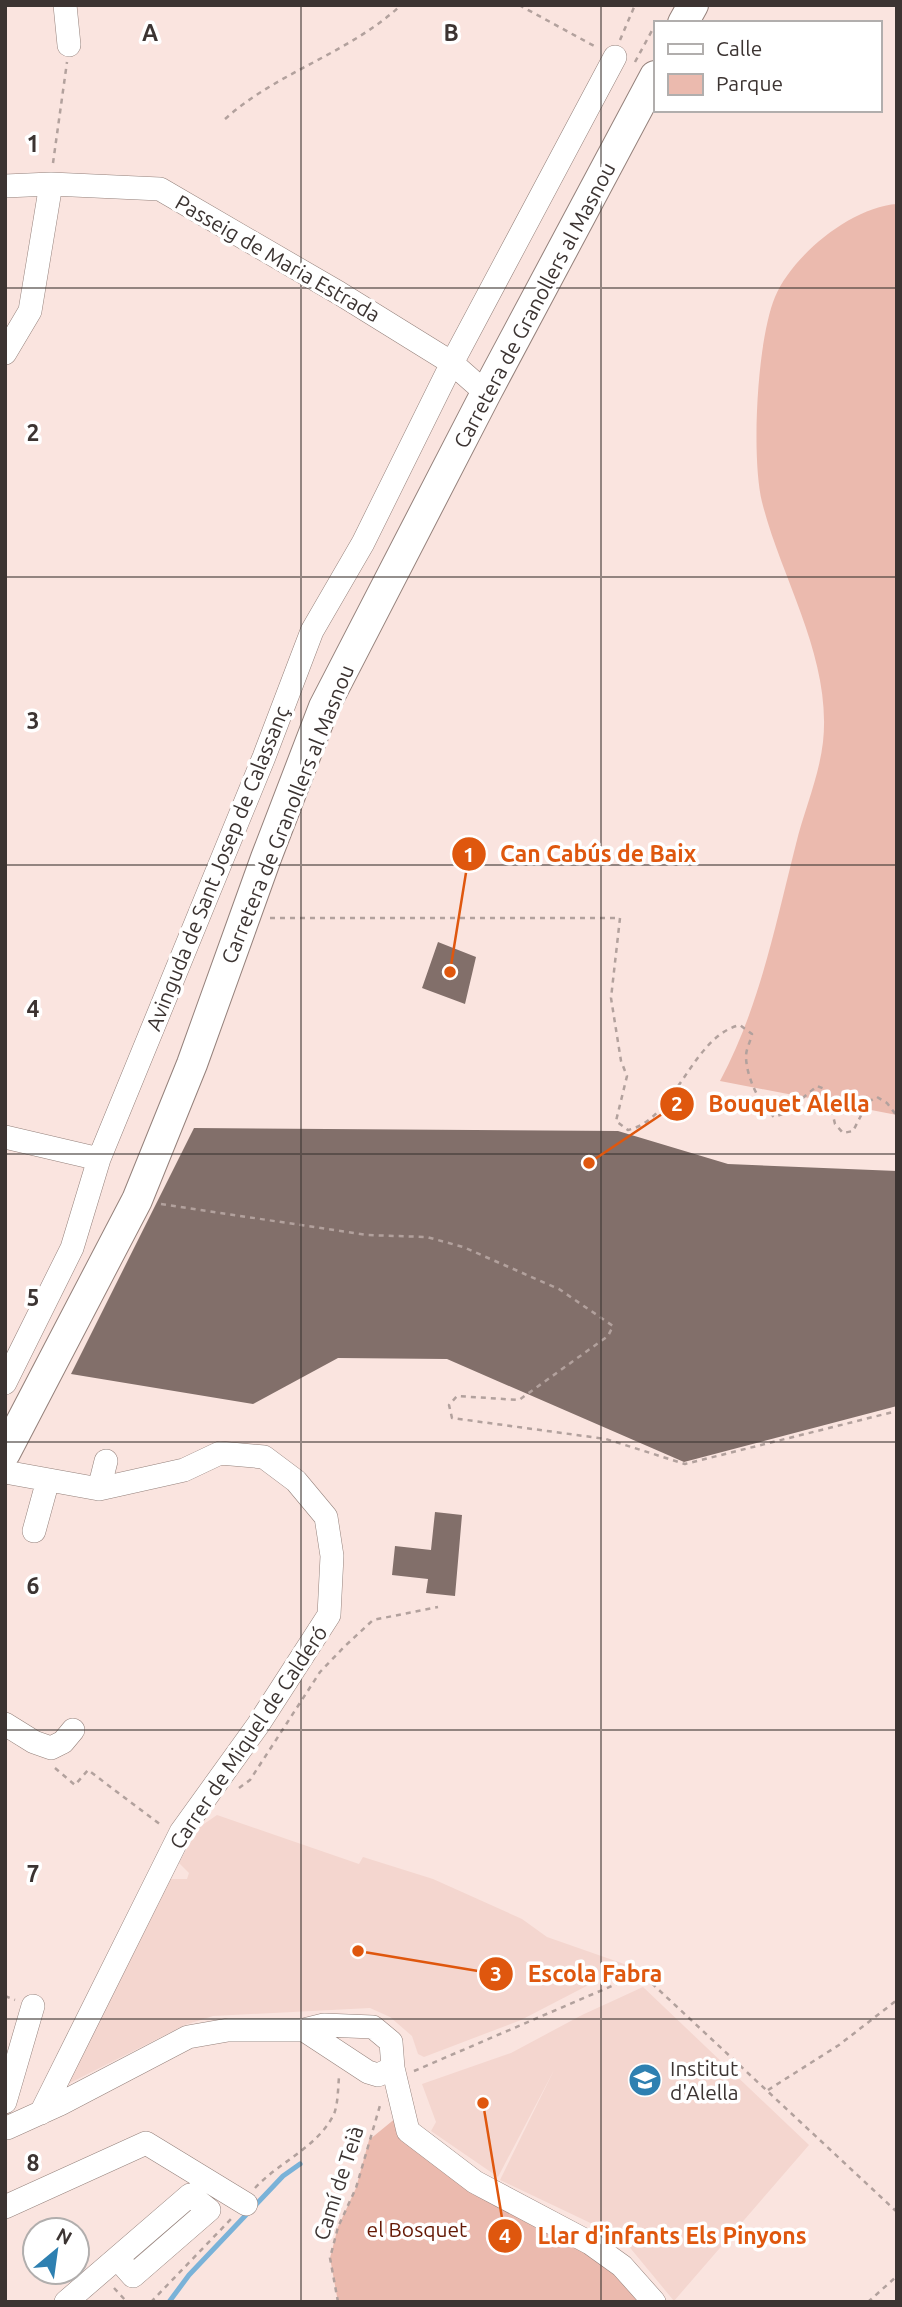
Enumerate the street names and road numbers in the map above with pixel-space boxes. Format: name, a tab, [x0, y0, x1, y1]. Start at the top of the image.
street label: Carretera de Granollers al Masnou	[448, 158, 620, 452]
street label: Passeig de Maria Estrada	[171, 190, 385, 326]
street label: Carretera de Granollers al Masnou	[216, 661, 358, 967]
street label: Avinguda de Sant Josep de Calassanç	[141, 702, 293, 1034]
street label: Carrer de Miquel de Calderó	[164, 1621, 332, 1853]
street label: Camí de Teià	[308, 2123, 368, 2243]

